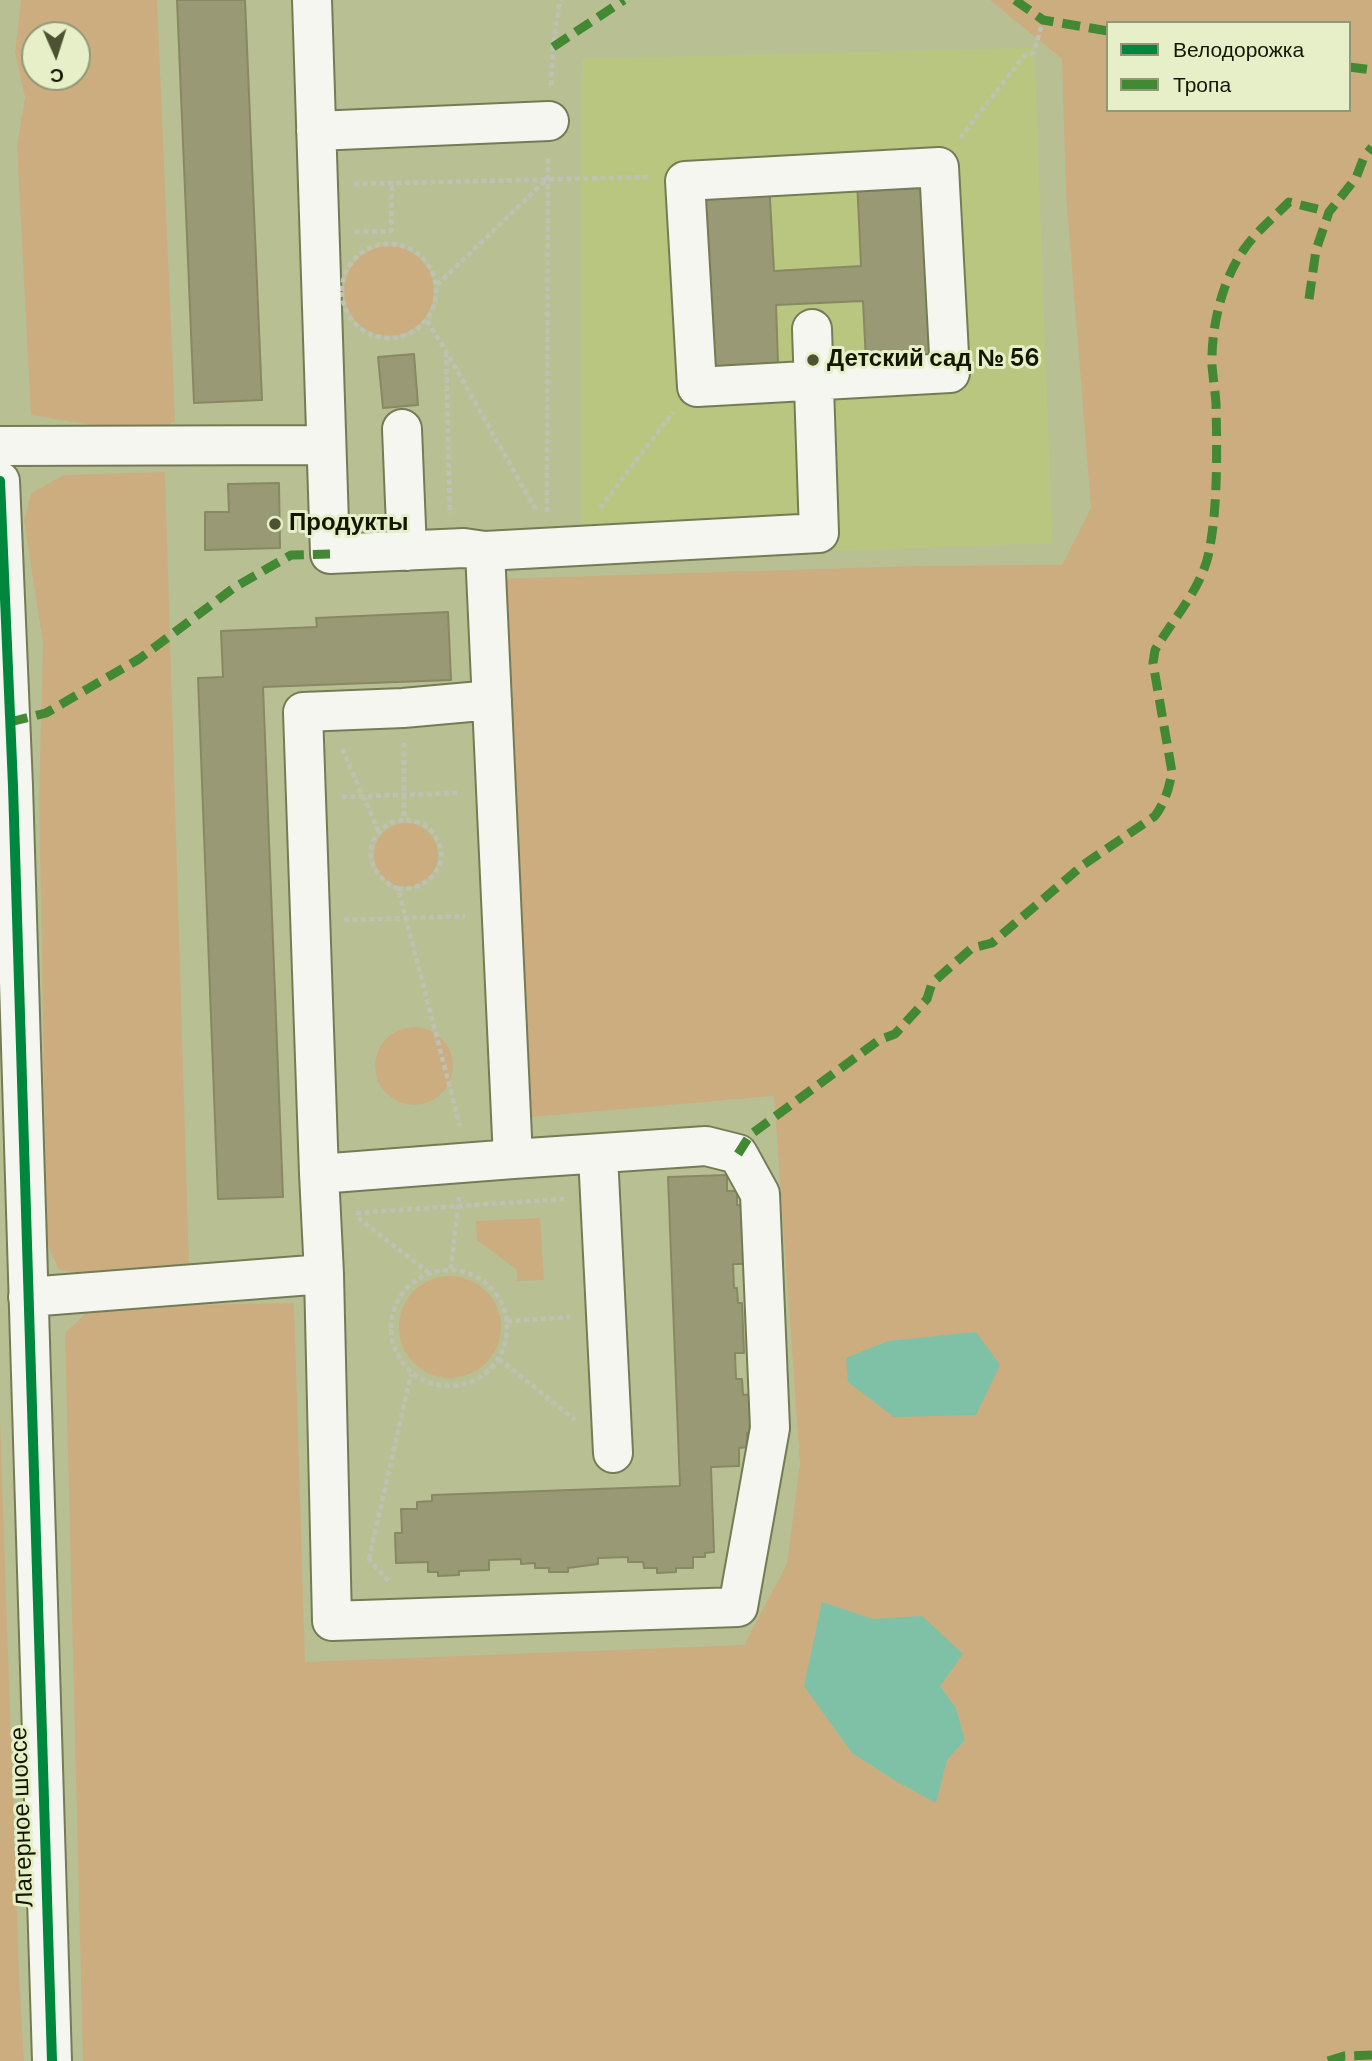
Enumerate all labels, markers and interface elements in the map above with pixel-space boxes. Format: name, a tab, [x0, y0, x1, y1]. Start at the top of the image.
north arrow	[21, 21, 91, 91]
legend	[1106, 21, 1351, 112]
text: Велодорожка	[1173, 36, 1304, 64]
text: С	[50, 63, 65, 88]
text: Тропа	[1173, 71, 1231, 99]
place label: Детский сад № 56	[827, 346, 1040, 374]
marker: Детский сад № 56	[805, 352, 821, 368]
place label: Продукты	[289, 510, 408, 538]
marker: Продукты	[267, 516, 283, 532]
street label: Лагерное шоссе	[5, 1726, 41, 1908]

